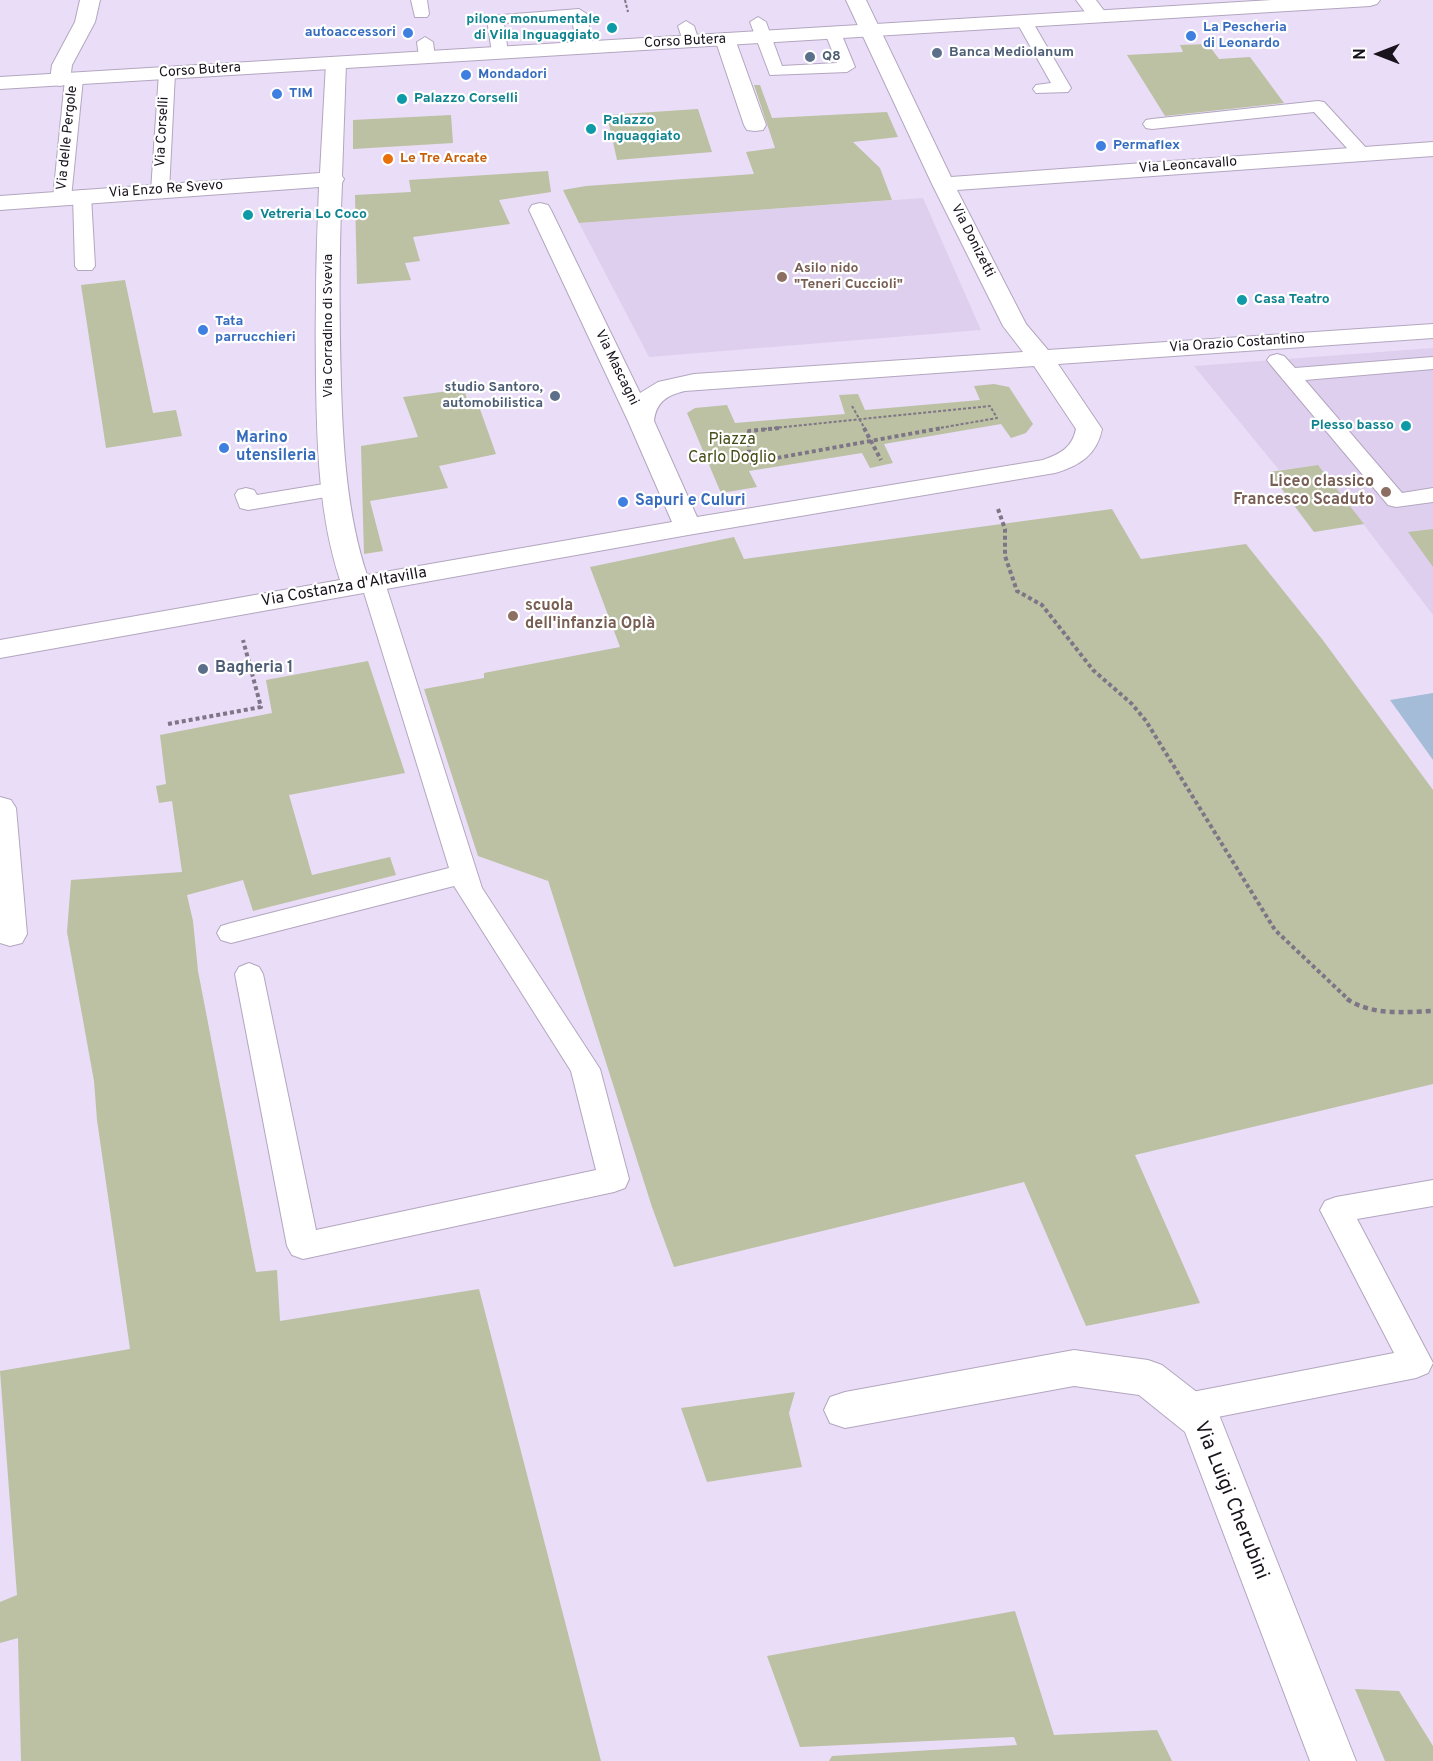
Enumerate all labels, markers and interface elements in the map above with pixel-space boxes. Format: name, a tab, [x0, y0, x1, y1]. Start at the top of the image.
place label: pilone monumentale di Villa Inguaggiato	[466, 12, 600, 44]
place label: La Pescheria di Leonardo	[1203, 20, 1287, 52]
marker: pilone monumentale di Villa Inguaggiato	[605, 21, 619, 35]
north arrow	[1349, 24, 1409, 84]
place label: autoaccessori	[305, 25, 396, 41]
marker: autoaccessori	[401, 26, 415, 40]
marker: La Pescheria di Leonardo	[1184, 29, 1198, 43]
street label: Corso Butera	[644, 31, 726, 53]
place label: Banca Mediolanum	[949, 45, 1074, 61]
marker: Banca Mediolanum	[930, 46, 944, 60]
text: N	[1351, 48, 1371, 60]
place label: Q8	[822, 49, 841, 65]
marker: Q8	[803, 50, 817, 64]
street label: Corso Butera	[158, 60, 242, 82]
place label: Mondadori	[478, 67, 547, 83]
marker: Mondadori	[459, 68, 473, 82]
street label: Via delle Pergole	[54, 85, 82, 191]
place label: TIM	[289, 86, 313, 102]
marker: TIM	[270, 87, 284, 101]
place label: Palazzo Corselli	[414, 91, 518, 107]
marker: Palazzo Corselli	[395, 92, 409, 106]
street label: Via Corselli	[153, 96, 173, 168]
place label: Palazzo Inguaggiato	[603, 113, 681, 146]
marker: Palazzo Inguaggiato	[584, 122, 598, 136]
place label: Permaflex	[1113, 138, 1180, 154]
marker: Permaflex	[1094, 139, 1108, 153]
place label: Le Tre Arcate	[400, 151, 487, 167]
marker: Le Tre Arcate	[381, 152, 395, 166]
street label: Via Leoncavallo	[1138, 154, 1238, 178]
street label: Via Enzo Re Svevo	[108, 178, 224, 202]
street label: Via Donizetti	[946, 202, 998, 280]
place label: Vetreria Lo Coco	[260, 207, 367, 223]
marker: Vetreria Lo Coco	[241, 208, 255, 222]
street label: Via Corradino di Svevia	[321, 254, 337, 398]
place label: Asilo nido "Teneri Cuccioli"	[794, 261, 903, 294]
marker: Asilo nido "Teneri Cuccioli"	[775, 270, 789, 284]
place label: Casa Teatro	[1254, 292, 1330, 308]
marker: Casa Teatro	[1235, 293, 1249, 307]
place label: Tata parrucchieri	[215, 314, 296, 346]
marker: Tata parrucchieri	[196, 323, 210, 337]
street label: Via Mascagni	[591, 328, 641, 408]
street label: Via Orazio Costantino	[1169, 331, 1305, 357]
place label: studio Santoro, automobilistica	[442, 380, 543, 412]
marker: studio Santoro, automobilistica	[548, 389, 562, 403]
place label: Plesso basso	[1311, 418, 1394, 434]
marker: Plesso basso	[1399, 419, 1413, 433]
place label: Marino utensileria	[236, 429, 316, 467]
park label: Piazza Carlo Doglio	[688, 431, 776, 469]
marker: Marino utensileria	[217, 441, 231, 455]
place label: Liceo classico Francesco Scaduto	[1233, 473, 1374, 511]
marker: Liceo classico Francesco Scaduto	[1379, 485, 1393, 499]
place label: Sapuri e Culuri	[635, 492, 746, 512]
marker: Sapuri e Culuri	[616, 495, 630, 509]
street label: Via Costanza d'Altavilla	[260, 564, 428, 612]
place label: scuola dell'infanzia Oplà	[525, 597, 655, 635]
marker: scuola dell'infanzia Oplà	[506, 609, 520, 623]
place label: Bagheria 1	[215, 659, 293, 679]
marker: Bagheria 1	[196, 662, 210, 676]
street label: Via Luigi Cherubini	[1187, 1418, 1273, 1584]

